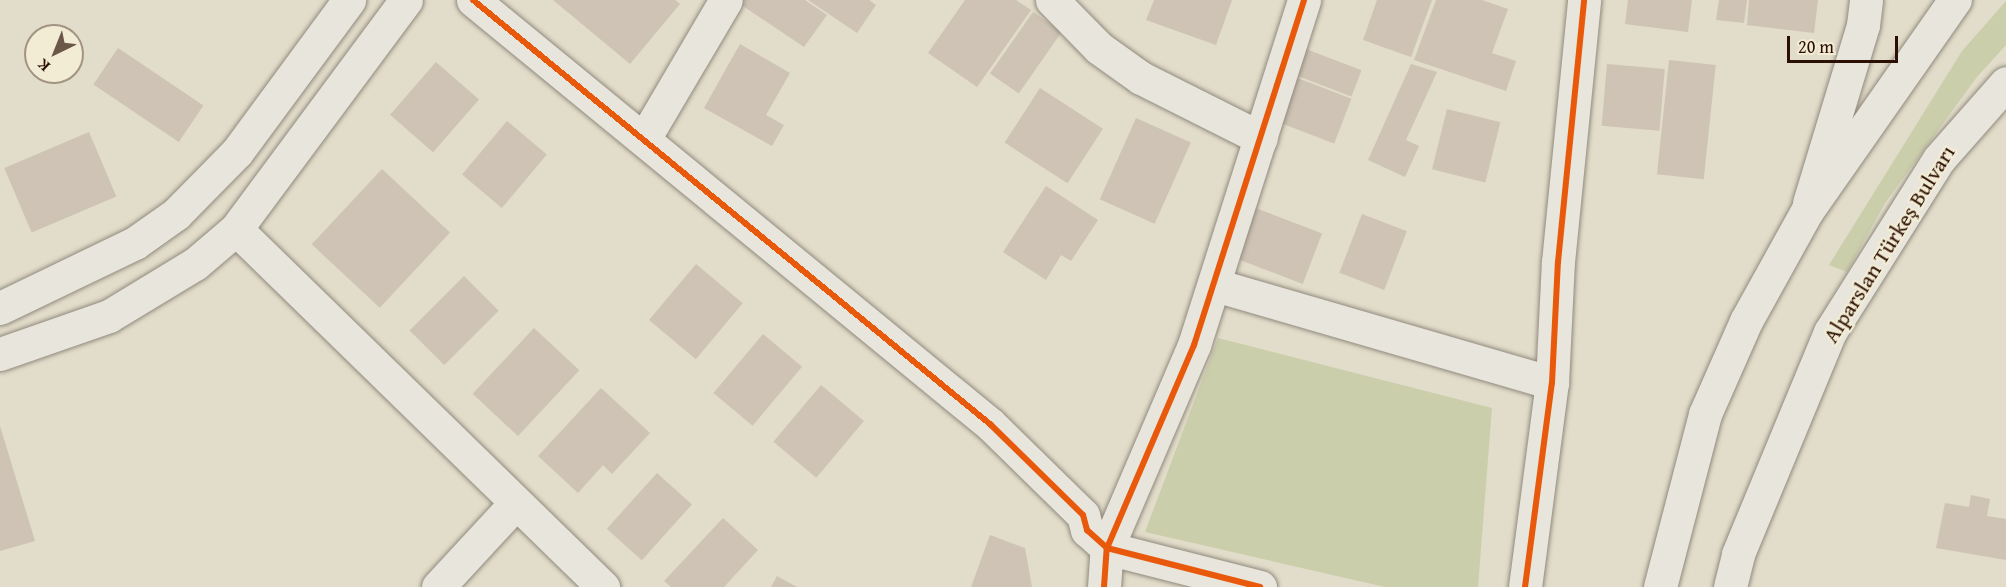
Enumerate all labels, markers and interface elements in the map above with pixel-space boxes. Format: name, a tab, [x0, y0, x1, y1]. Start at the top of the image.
north arrow	[24, 24, 84, 84]
scale bar	[1790, 24, 1901, 62]
text: 20 m	[1798, 33, 1834, 60]
text: K	[31, 53, 55, 78]
street label: Alparslan Türkeş Bulvarı	[1817, 140, 1961, 348]

